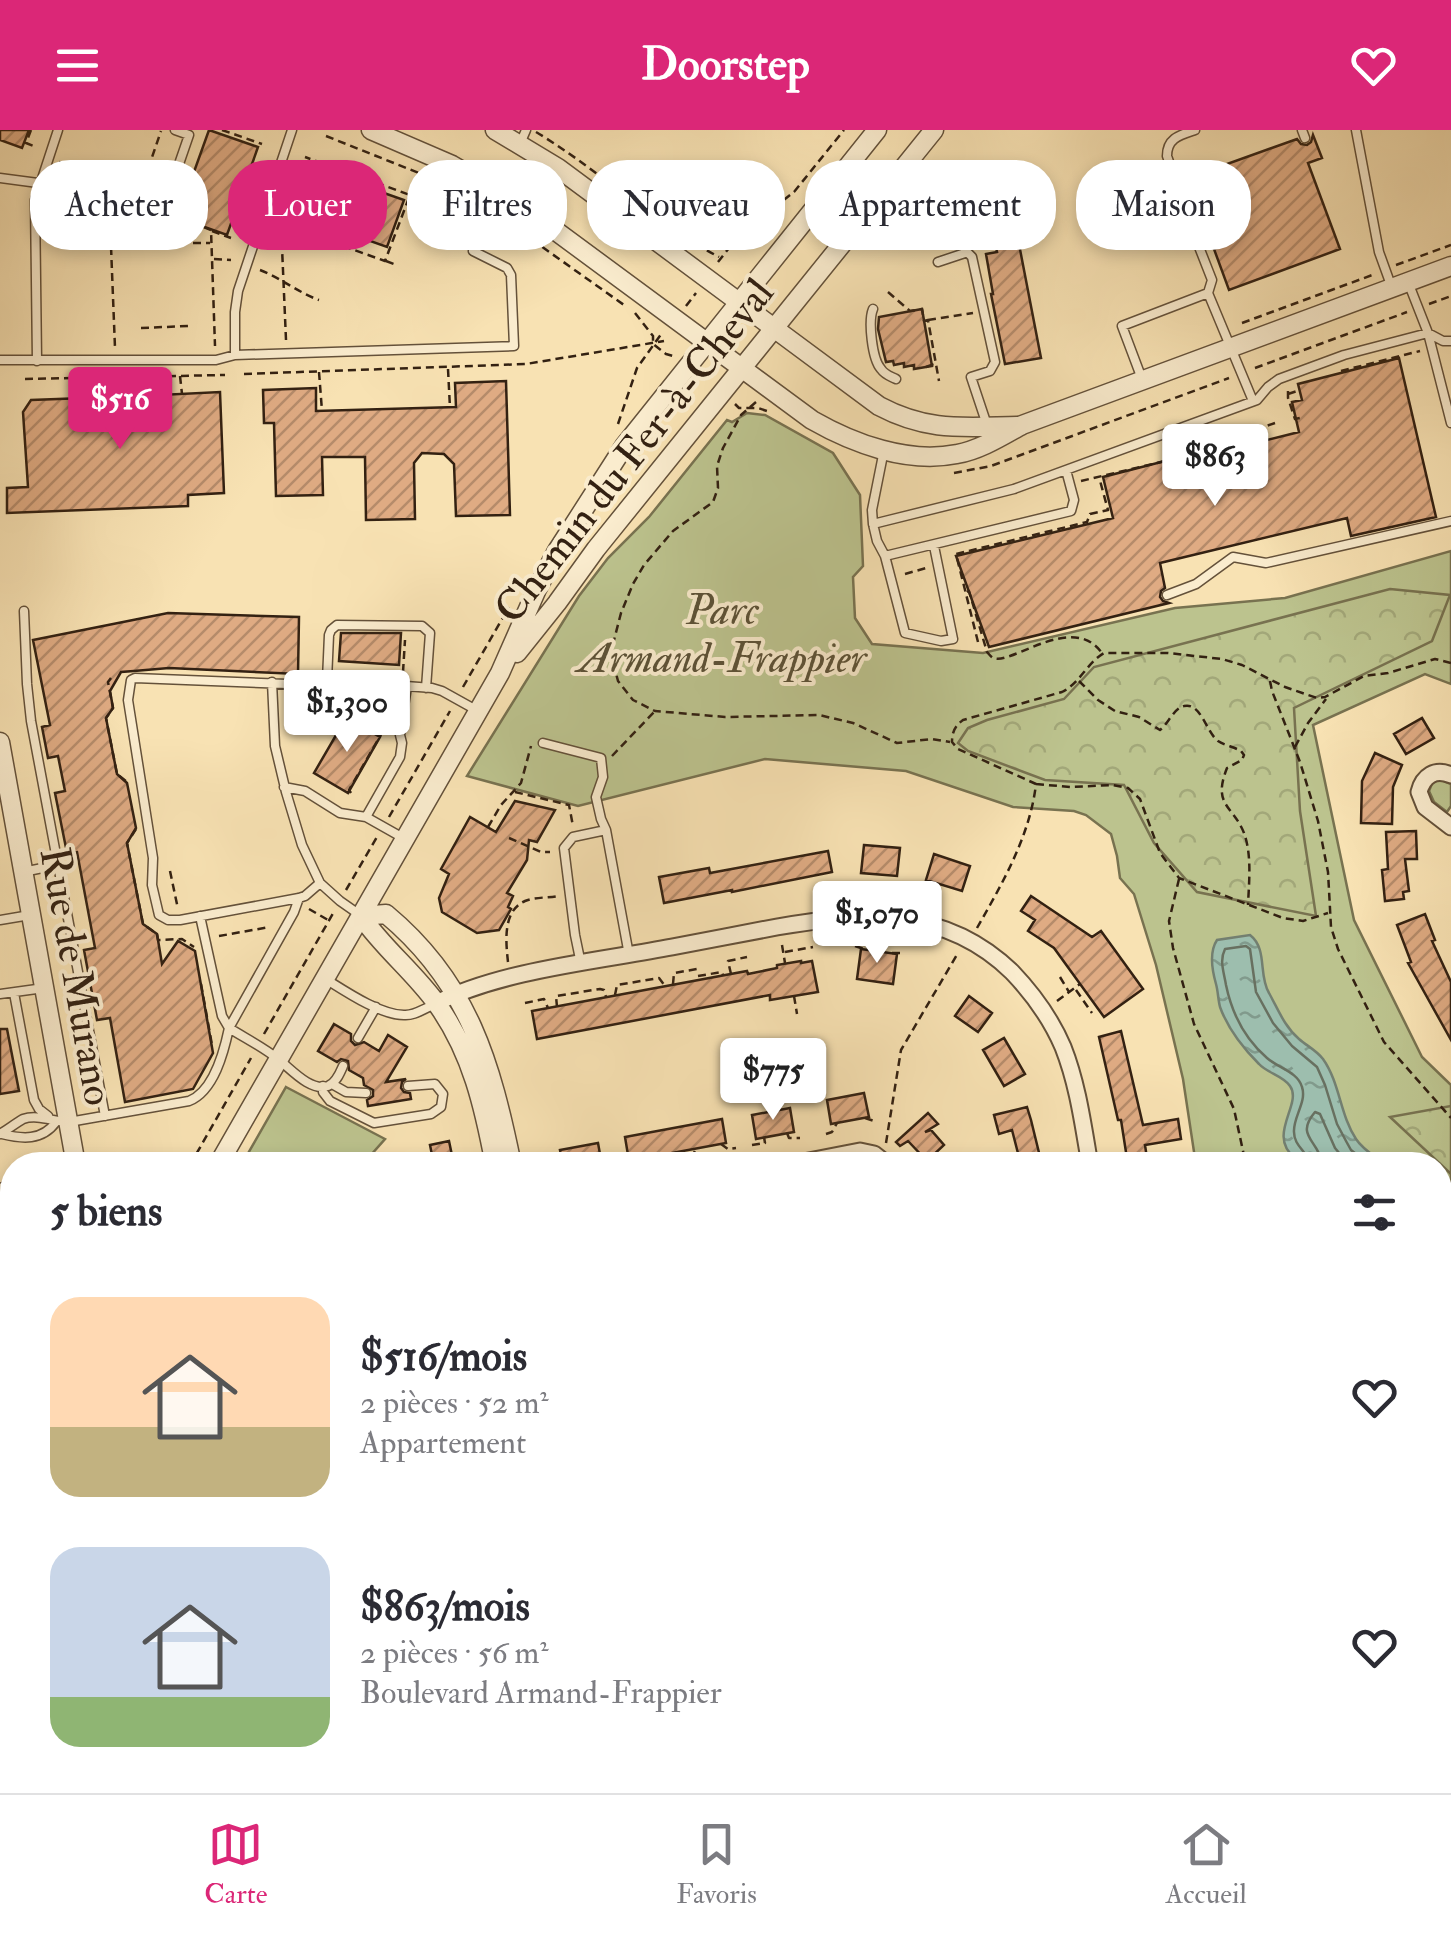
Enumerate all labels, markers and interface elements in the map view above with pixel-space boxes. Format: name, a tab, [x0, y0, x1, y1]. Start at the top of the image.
text: Doorstep	[641, 37, 810, 93]
icon: menu	[50, 38, 105, 93]
icon: heart	[1346, 38, 1401, 93]
chip: Acheter	[30, 160, 208, 250]
chip: Louer	[228, 160, 387, 250]
chip: Filtres	[407, 160, 567, 250]
chip: Nouveau	[587, 160, 785, 250]
chip: Appartement	[805, 160, 1056, 250]
chip: Maison	[1076, 160, 1251, 250]
street label: Chemin du Fer-à-Cheval	[484, 268, 786, 634]
pin: $516	[61, 367, 179, 452]
text: $516	[90, 379, 150, 419]
pin: $863	[1156, 424, 1274, 509]
text: $863	[1184, 436, 1246, 476]
park label: Parc Armand-Frappier	[574, 585, 868, 685]
pin: $1,300	[266, 670, 428, 755]
text: $1,300	[306, 682, 388, 722]
street label: Rue de Murano	[28, 843, 124, 1109]
pin: $1,070	[796, 881, 958, 966]
text: $1,070	[835, 893, 919, 933]
pin: $775	[714, 1038, 832, 1123]
text: $775	[742, 1050, 804, 1090]
icon: filters	[1347, 1185, 1402, 1240]
text: 5 biens	[50, 1186, 162, 1238]
text: $516/mois	[360, 1331, 527, 1383]
icon: home	[130, 1337, 250, 1457]
icon: heart	[1347, 1370, 1402, 1425]
text: 2 pièces · 52 m²	[360, 1383, 548, 1423]
text: Appartement	[360, 1423, 526, 1463]
text: $863/mois	[360, 1581, 530, 1633]
icon: home	[130, 1587, 250, 1707]
icon: heart	[1347, 1620, 1402, 1675]
text: 2 pièces · 56 m²	[360, 1633, 548, 1673]
text: Boulevard Armand-Frappier	[360, 1673, 722, 1713]
tab: Carte	[204, 1817, 267, 1912]
tab: Favoris	[676, 1817, 757, 1912]
tab: Accueil	[1166, 1817, 1247, 1912]

